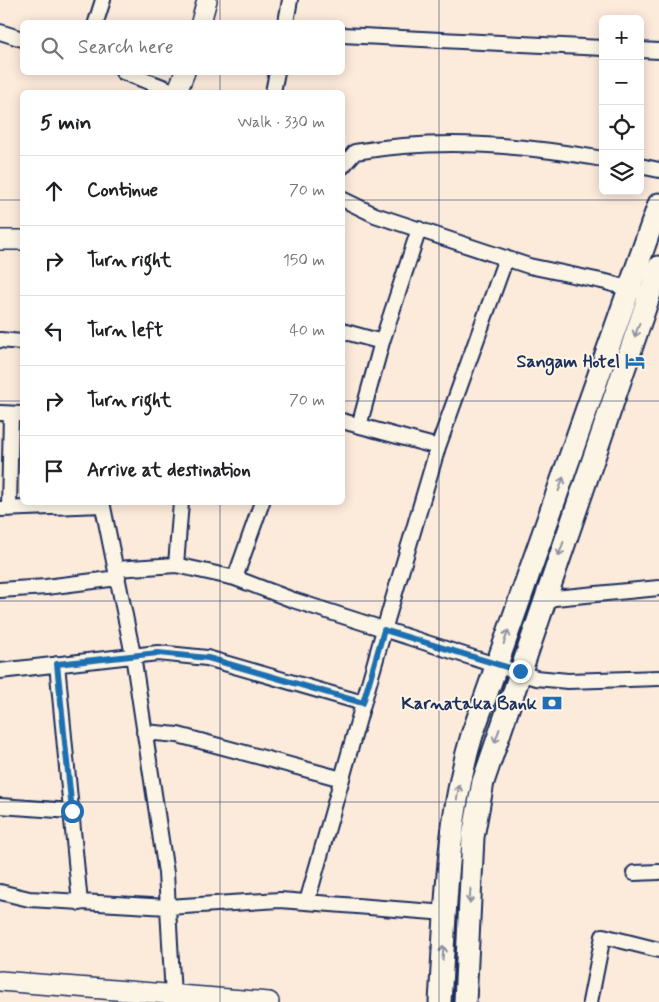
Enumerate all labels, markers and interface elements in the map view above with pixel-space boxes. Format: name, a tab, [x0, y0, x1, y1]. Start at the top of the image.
map controls	[599, 15, 644, 195]
button: +	[599, 15, 644, 60]
search box	[20, 20, 345, 75]
icon: search	[38, 34, 66, 62]
text: Search here	[78, 35, 174, 60]
button: −	[599, 60, 644, 105]
button: locate	[599, 105, 644, 150]
text: 5 min	[40, 109, 92, 137]
text: Walk · 330 m	[237, 112, 325, 133]
button: layers	[599, 150, 644, 195]
icon: ahead	[40, 177, 68, 205]
text: Continue	[87, 178, 158, 203]
text: 70 m	[289, 180, 325, 201]
icon: right	[40, 247, 68, 275]
text: Turn right	[87, 248, 171, 273]
text: 150 m	[283, 250, 325, 271]
icon: left	[40, 317, 68, 345]
text: Turn left	[87, 318, 163, 343]
text: 40 m	[289, 320, 325, 341]
one-way arrow	[632, 321, 641, 337]
place label: Sangam Hotel	[516, 350, 620, 376]
hotel icon: Sangam Hotel	[624, 350, 646, 372]
icon: right	[40, 387, 68, 415]
text: Turn right	[87, 388, 171, 413]
text: 70 m	[289, 390, 325, 411]
icon: arrive	[40, 457, 68, 485]
text: Arrive at destination	[87, 458, 251, 483]
one-way arrow	[556, 476, 566, 492]
one-way arrow	[556, 541, 565, 557]
one-way arrow	[502, 629, 512, 645]
route end	[509, 660, 532, 683]
place label: Karnataka Bank	[401, 692, 538, 716]
bank icon: Karnataka Bank	[541, 692, 563, 714]
one-way arrow	[492, 728, 501, 743]
one-way arrow	[453, 784, 463, 800]
route start	[61, 800, 84, 823]
one-way arrow	[465, 887, 474, 903]
one-way arrow	[438, 946, 448, 962]

